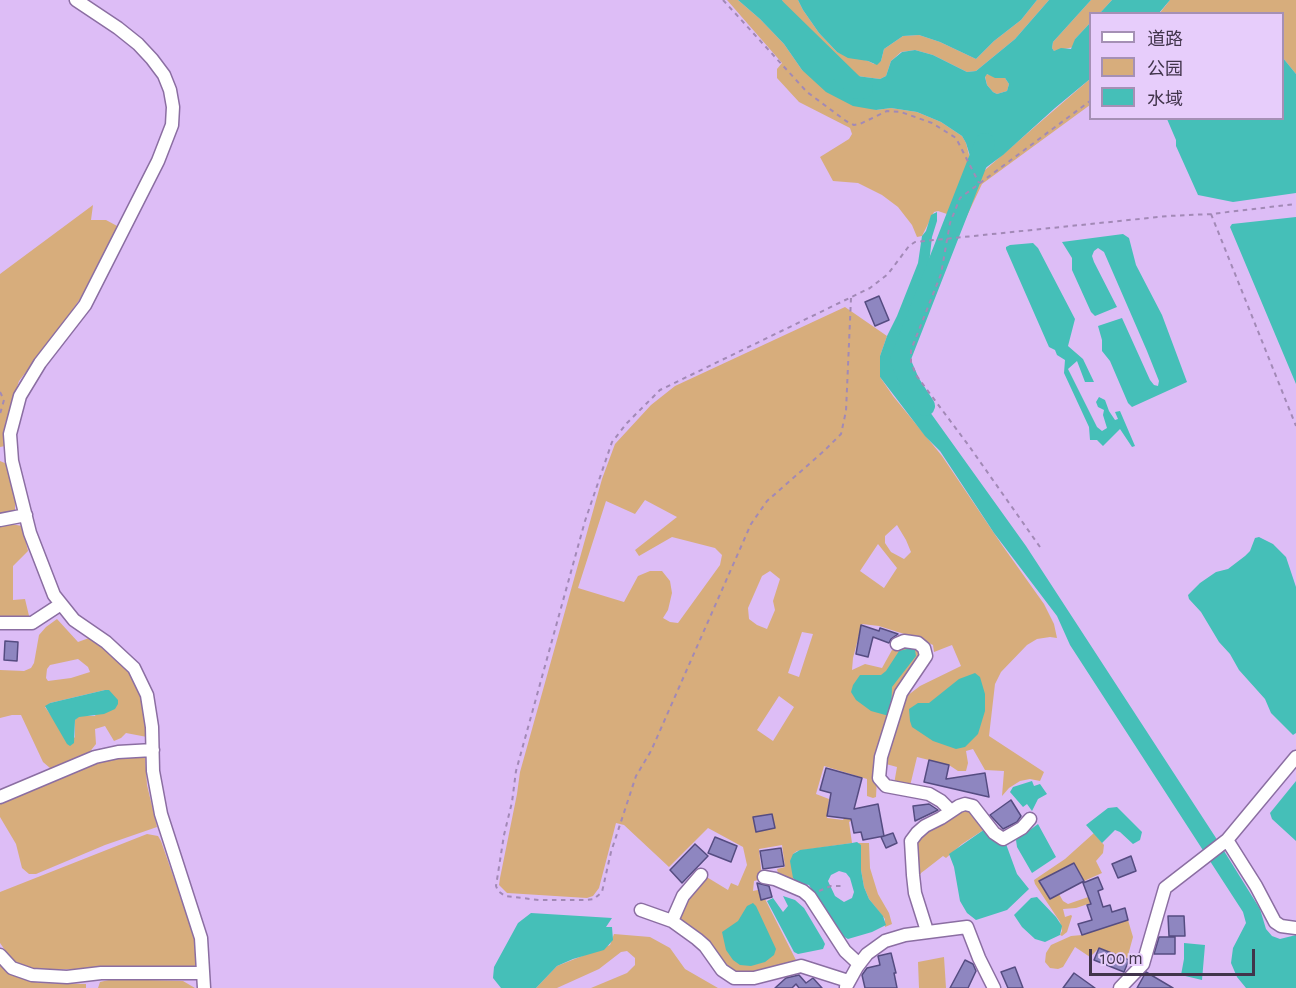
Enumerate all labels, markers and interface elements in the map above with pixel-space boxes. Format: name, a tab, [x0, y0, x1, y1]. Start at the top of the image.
legend	[1089, 12, 1284, 120]
text: 道路	[1147, 31, 1183, 49]
text: 公园	[1147, 61, 1183, 79]
text: 水域	[1147, 91, 1183, 109]
scale bar	[1092, 937, 1258, 975]
text: 100 m	[1100, 950, 1143, 968]

